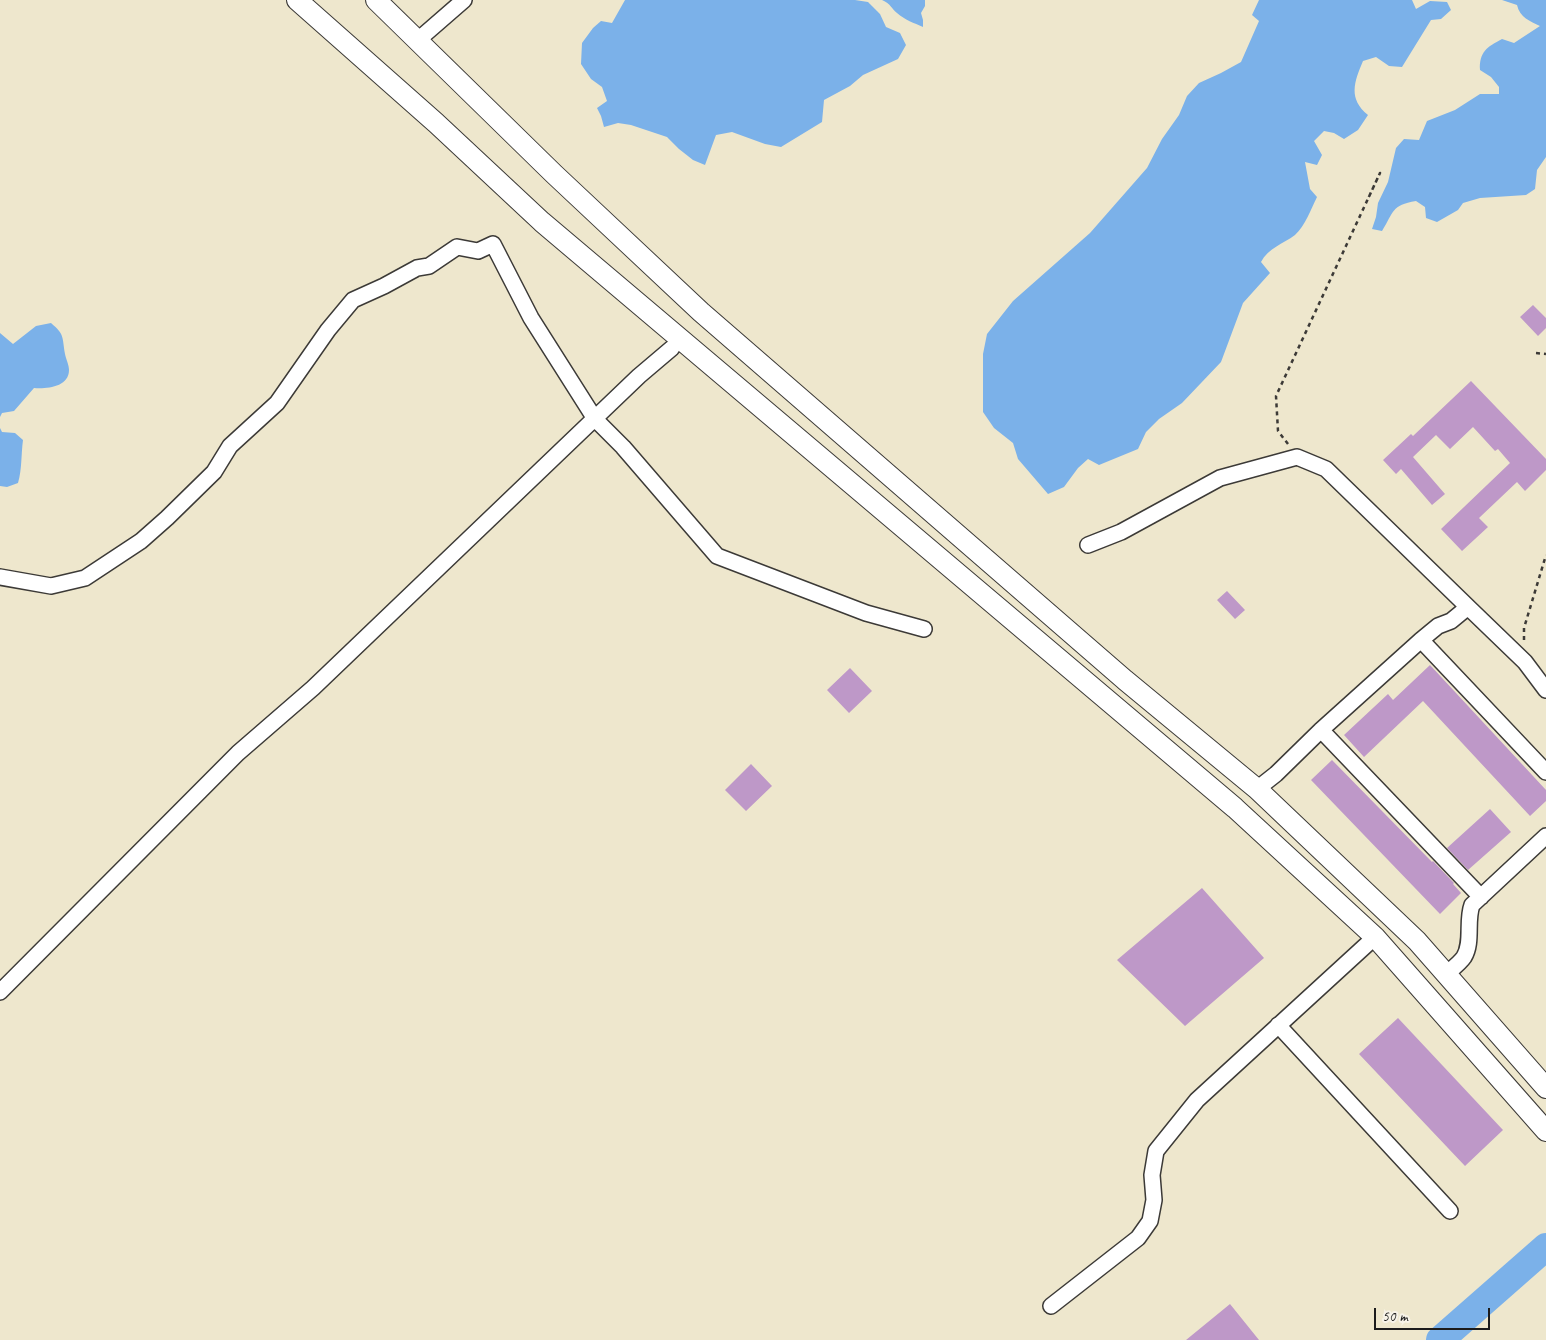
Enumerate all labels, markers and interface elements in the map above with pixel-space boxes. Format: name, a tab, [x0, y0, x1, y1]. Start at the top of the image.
scale bar	[1376, 1298, 1492, 1330]
text: 50 m	[1382, 1307, 1408, 1326]

